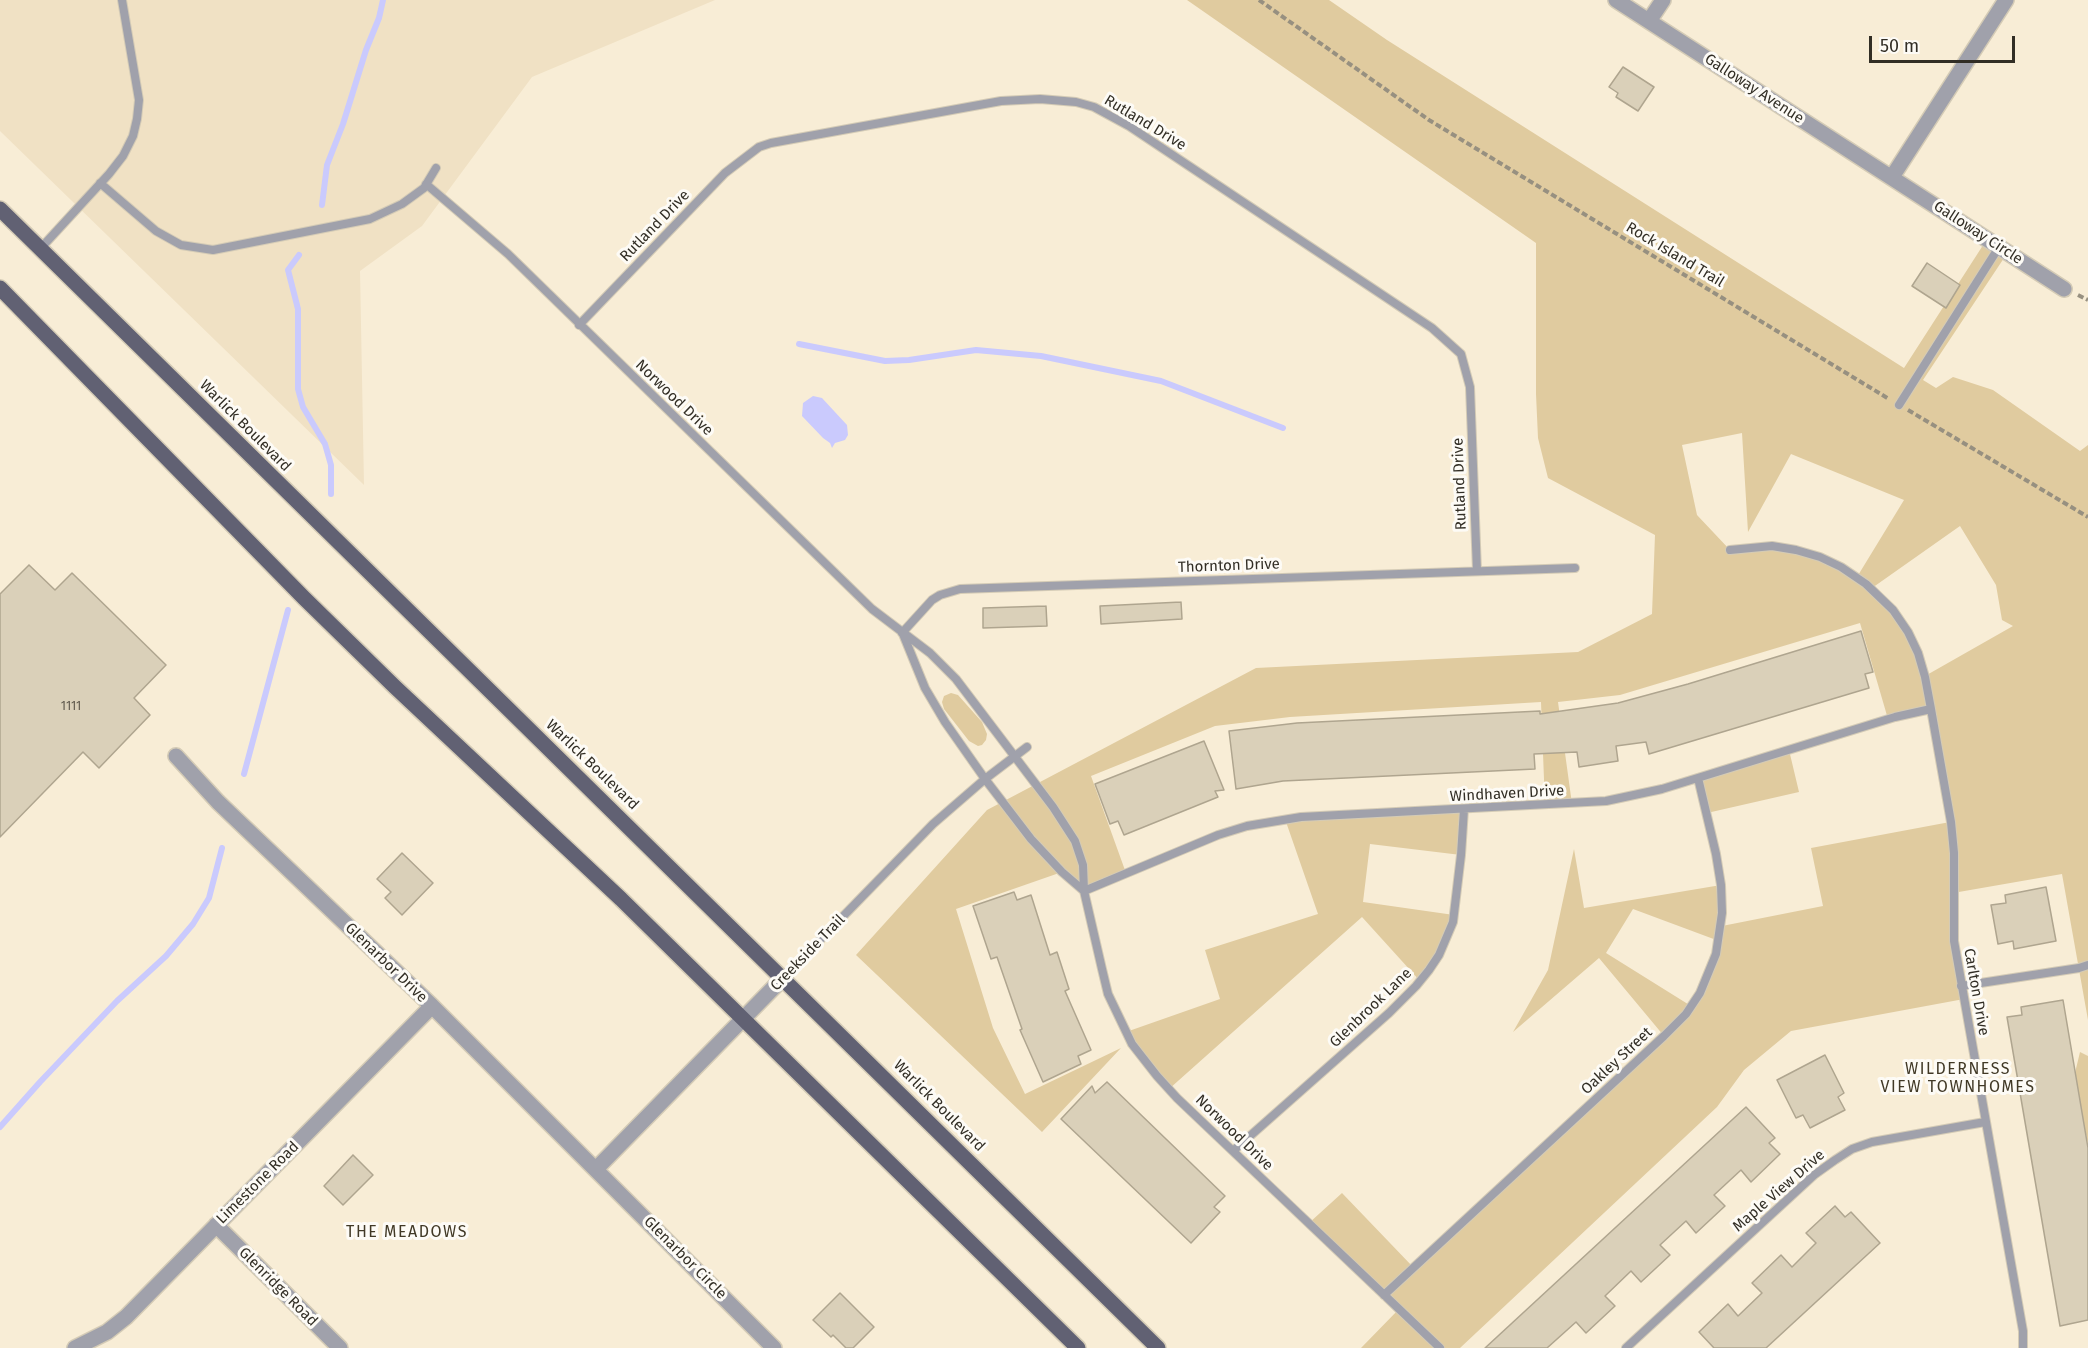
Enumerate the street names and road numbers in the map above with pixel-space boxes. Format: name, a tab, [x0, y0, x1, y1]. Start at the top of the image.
street label: Galloway Avenue	[1701, 50, 1807, 128]
street label: Rutland Drive	[1101, 91, 1189, 155]
street label: Rutland Drive	[616, 186, 694, 266]
street label: Galloway Circle	[1930, 198, 2026, 268]
street label: Rock Island Trail	[1623, 219, 1727, 291]
street label: Norwood Drive	[631, 356, 717, 440]
street label: Warlick Boulevard	[196, 377, 294, 475]
street label: Rutland Drive	[1449, 437, 1471, 531]
street label: Thornton Drive	[1178, 555, 1280, 577]
street label: Warlick Boulevard	[542, 716, 642, 814]
street label: Windhaven Drive	[1449, 782, 1565, 806]
street label: Creekside Trail	[767, 911, 849, 995]
street label: Glenarbor Drive	[341, 919, 431, 1007]
street label: Carlton Drive	[1959, 947, 1993, 1037]
street label: Glenbrook Lane	[1326, 964, 1416, 1052]
street label: Oakley Street	[1578, 1024, 1656, 1098]
street label: Warlick Boulevard	[890, 1057, 988, 1155]
street label: Norwood Drive	[1191, 1091, 1277, 1175]
street label: Limestone Road	[213, 1138, 303, 1228]
street label: Maple View Drive	[1729, 1146, 1829, 1236]
street label: Glenarbor Circle	[640, 1213, 730, 1303]
street label: Glenridge Road	[235, 1244, 321, 1330]

